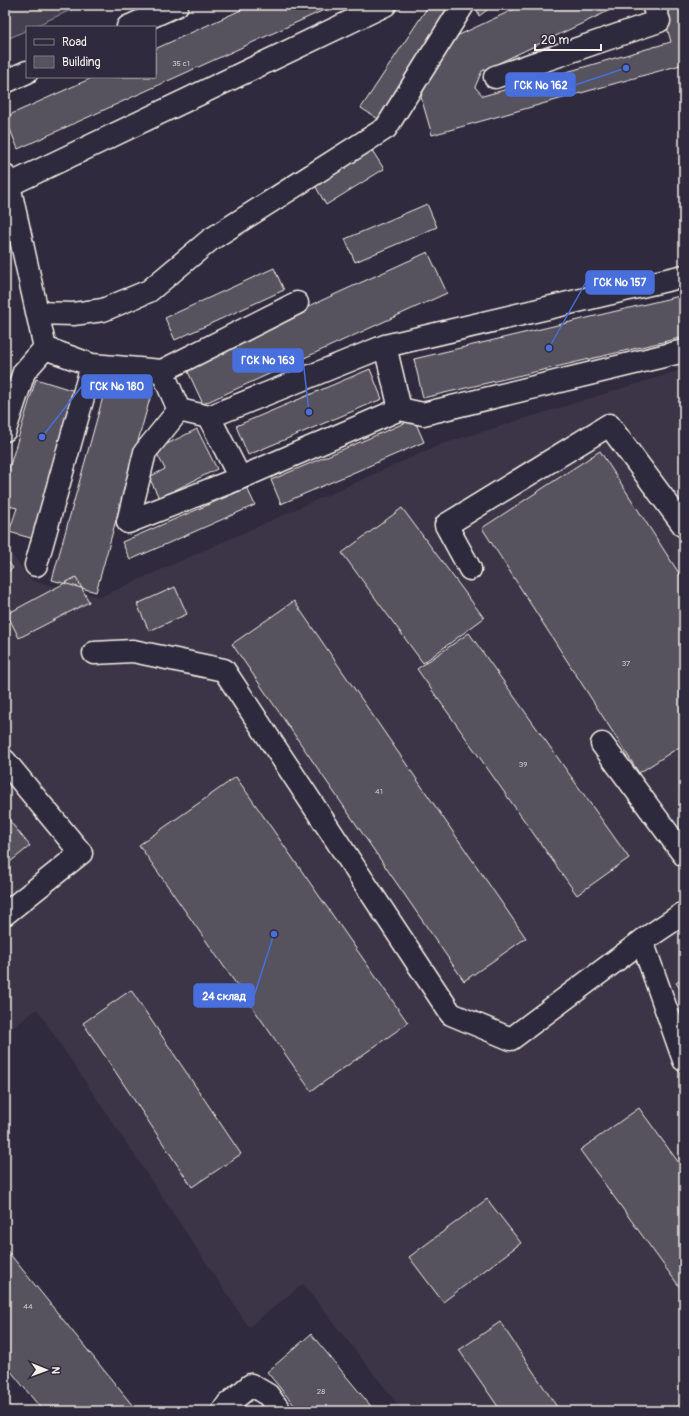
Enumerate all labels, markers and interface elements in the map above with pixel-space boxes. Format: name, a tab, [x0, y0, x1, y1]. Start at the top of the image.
legend	[26, 26, 156, 78]
scale bar	[535, 26, 601, 52]
text: 20 m	[541, 33, 570, 48]
text: Road	[62, 35, 87, 50]
text: Building	[62, 55, 101, 70]
house number: 35 с1	[172, 59, 190, 68]
callout: ГСК № 162	[506, 73, 575, 96]
text: ГСК № 162	[514, 79, 568, 92]
callout: ГСК № 157	[586, 271, 654, 294]
text: ГСК № 157	[594, 276, 646, 289]
callout: ГСК № 163	[233, 349, 303, 372]
text: ГСК № 163	[241, 354, 295, 367]
callout: ГСК № 180	[82, 375, 152, 398]
text: ГСК № 180	[90, 380, 144, 393]
house number: 37	[622, 659, 631, 668]
house number: 39	[519, 760, 527, 769]
house number: 41	[375, 787, 383, 796]
callout: 24 склад	[194, 984, 254, 1007]
text: 24 склад	[202, 990, 246, 1003]
house number: 44	[23, 1302, 33, 1311]
north arrow	[26, 1350, 66, 1390]
text: N	[49, 1366, 62, 1375]
house number: 28	[317, 1387, 325, 1396]

